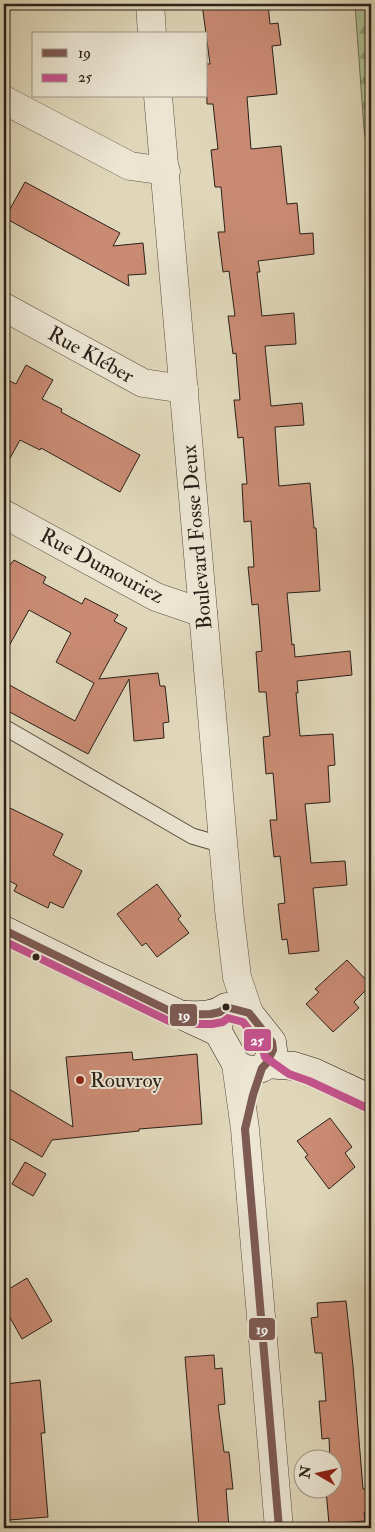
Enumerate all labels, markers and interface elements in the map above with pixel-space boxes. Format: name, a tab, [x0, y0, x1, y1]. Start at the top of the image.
legend	[32, 32, 208, 98]
text: 19	[78, 44, 91, 63]
text: 25	[78, 68, 93, 87]
street label: Rue Kléber	[43, 320, 139, 390]
street label: Boulevard Fosse Deux	[175, 443, 219, 630]
street label: Rue Dumouriez	[35, 522, 169, 610]
unlabelled marker	[31, 952, 41, 962]
unlabelled marker	[221, 1002, 231, 1012]
line badge: 19	[169, 1003, 198, 1027]
text: 19	[178, 1007, 190, 1024]
line badge: 25	[243, 1028, 272, 1052]
text: 25	[250, 1032, 264, 1049]
place label: Rouvroy	[90, 1067, 163, 1094]
marker: Rouvroy	[74, 1074, 86, 1086]
line badge: 19	[248, 1317, 276, 1341]
text: 19	[256, 1321, 268, 1338]
north arrow	[292, 1450, 342, 1500]
text: N	[296, 1464, 315, 1481]

